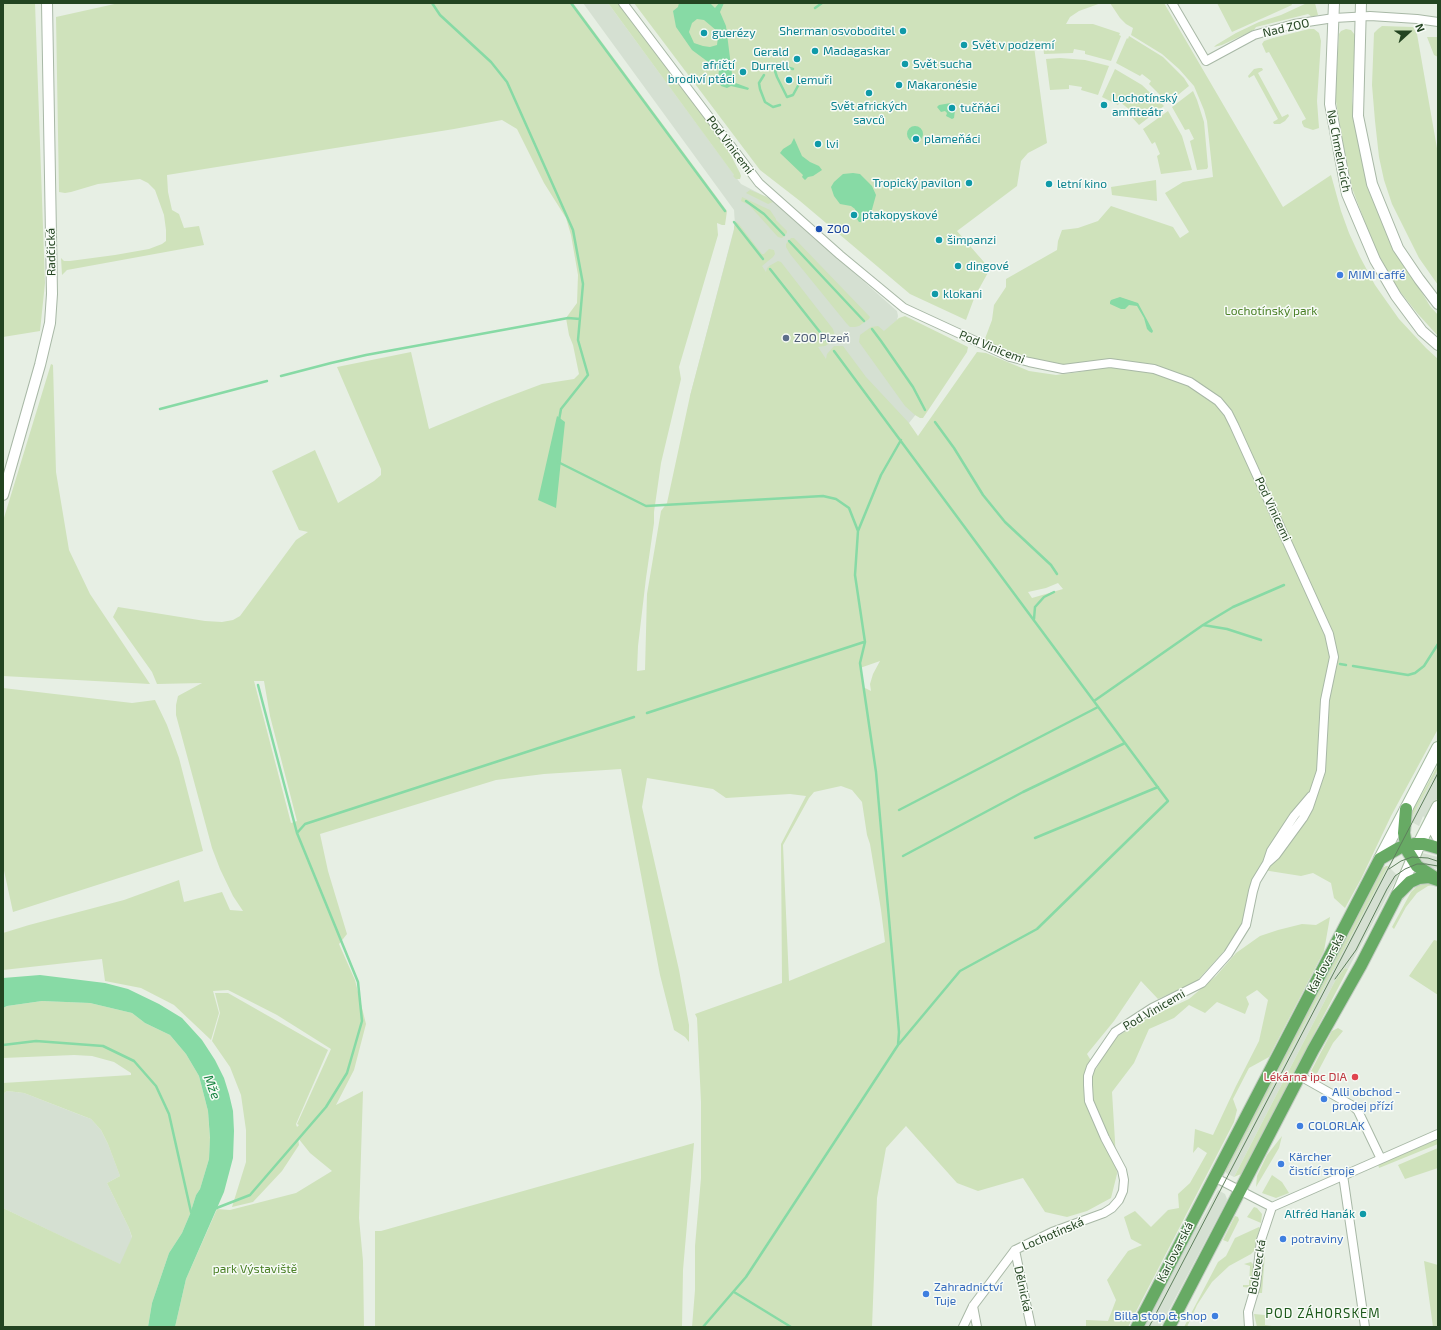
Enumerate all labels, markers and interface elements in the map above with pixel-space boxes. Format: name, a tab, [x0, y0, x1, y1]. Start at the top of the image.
north arrow	[1389, 12, 1429, 52]
street label: Nad ZOO	[1261, 16, 1311, 40]
text: N	[1413, 21, 1428, 34]
place label: Sherman osvoboditel	[779, 24, 895, 38]
place label: guerézy	[712, 26, 756, 40]
marker: Sherman osvoboditel	[898, 26, 908, 36]
marker: guerézy	[699, 28, 709, 38]
place label: Svět v podzemí	[972, 38, 1054, 52]
marker: Svět v podzemí	[959, 40, 969, 50]
place label: Madagaskar	[823, 44, 890, 58]
place label: Gerald Durrell	[751, 45, 789, 73]
marker: Madagaskar	[810, 46, 820, 56]
marker: Gerald Durrell	[792, 54, 802, 64]
place label: Svět sucha	[913, 57, 972, 71]
place label: afričtí brodiví ptáci	[668, 58, 735, 86]
marker: Svět sucha	[900, 59, 910, 69]
marker: afričtí brodiví ptáci	[738, 67, 748, 77]
place label: lemuři	[797, 73, 832, 87]
marker: lemuři	[784, 75, 794, 85]
place label: Makaronésie	[907, 78, 977, 92]
marker: Makaronésie	[894, 80, 904, 90]
marker: Svět afrických savců	[864, 88, 874, 98]
place label: Lochotínský amfiteátr	[1112, 91, 1178, 119]
place label: Svět afrických savců	[831, 99, 907, 127]
marker: Lochotínský amfiteátr	[1099, 100, 1109, 110]
place label: tučňáci	[960, 101, 1000, 115]
marker: tučňáci	[947, 103, 957, 113]
street label: Na Chmelnicích	[1324, 109, 1354, 193]
street label: Pod Vinicemi	[703, 113, 757, 177]
place label: plameňáci	[924, 132, 980, 146]
marker: plameňáci	[911, 134, 921, 144]
place label: lvi	[826, 137, 839, 151]
marker: lvi	[813, 139, 823, 149]
place label: Tropický pavilon	[873, 176, 961, 190]
place label: letní kino	[1057, 177, 1107, 191]
marker: Tropický pavilon	[964, 178, 974, 188]
marker: letní kino	[1044, 179, 1054, 189]
place label: ptakopyskové	[862, 208, 938, 222]
marker: ptakopyskové	[849, 210, 859, 220]
place label: ZOO	[827, 222, 850, 236]
marker: ZOO	[814, 224, 824, 234]
street label: Radčická	[43, 228, 59, 276]
place label: šimpanzi	[947, 233, 996, 247]
marker: šimpanzi	[934, 235, 944, 245]
place label: dingové	[966, 259, 1009, 273]
marker: dingové	[953, 261, 963, 271]
place label: MIMI caffé	[1348, 268, 1405, 282]
marker: MIMI caffé	[1335, 270, 1345, 280]
place label: klokani	[943, 287, 982, 301]
marker: klokani	[930, 289, 940, 299]
park label: Lochotínský park	[1225, 304, 1317, 318]
street label: Pod Vinicemi	[957, 327, 1027, 367]
place label: ZOO Plzeň	[794, 331, 850, 345]
marker: ZOO Plzeň	[781, 333, 791, 343]
street label: Pod Vinicemi	[1252, 475, 1294, 543]
street label: Karlovarská	[1304, 931, 1348, 995]
street label: Pod Vinicemi	[1120, 986, 1188, 1034]
place label: Lékárna ipc DIA	[1264, 1070, 1347, 1084]
marker: Lékárna ipc DIA	[1350, 1072, 1360, 1082]
water label: Mže	[200, 1073, 224, 1101]
place label: Alli obchod - prodej přízí	[1332, 1085, 1400, 1113]
marker: Alli obchod - prodej přízí	[1319, 1094, 1329, 1104]
place label: COLORLAK	[1308, 1119, 1365, 1133]
marker: COLORLAK	[1295, 1121, 1305, 1131]
place label: Kärcher čistící stroje	[1289, 1150, 1355, 1178]
marker: Kärcher čistící stroje	[1276, 1159, 1286, 1169]
place label: Alfréd Hanák	[1285, 1207, 1355, 1221]
marker: Alfréd Hanák	[1358, 1209, 1368, 1219]
street label: Lochotínská	[1020, 1214, 1086, 1254]
street label: Karlovarská	[1154, 1220, 1196, 1284]
place label: potraviny	[1291, 1232, 1343, 1246]
marker: potraviny	[1278, 1234, 1288, 1244]
street label: Bolevecká	[1245, 1238, 1269, 1296]
park label: park Výstaviště	[213, 1262, 297, 1276]
street label: Dělnická	[1011, 1265, 1035, 1313]
place label: Zahradnictví Tuje	[934, 1280, 1002, 1308]
marker: Zahradnictví Tuje	[921, 1289, 931, 1299]
district label: POD ZÁHORSKEM	[1265, 1306, 1381, 1322]
place label: Billa stop & shop	[1114, 1309, 1207, 1323]
marker: Billa stop & shop	[1210, 1311, 1220, 1321]

